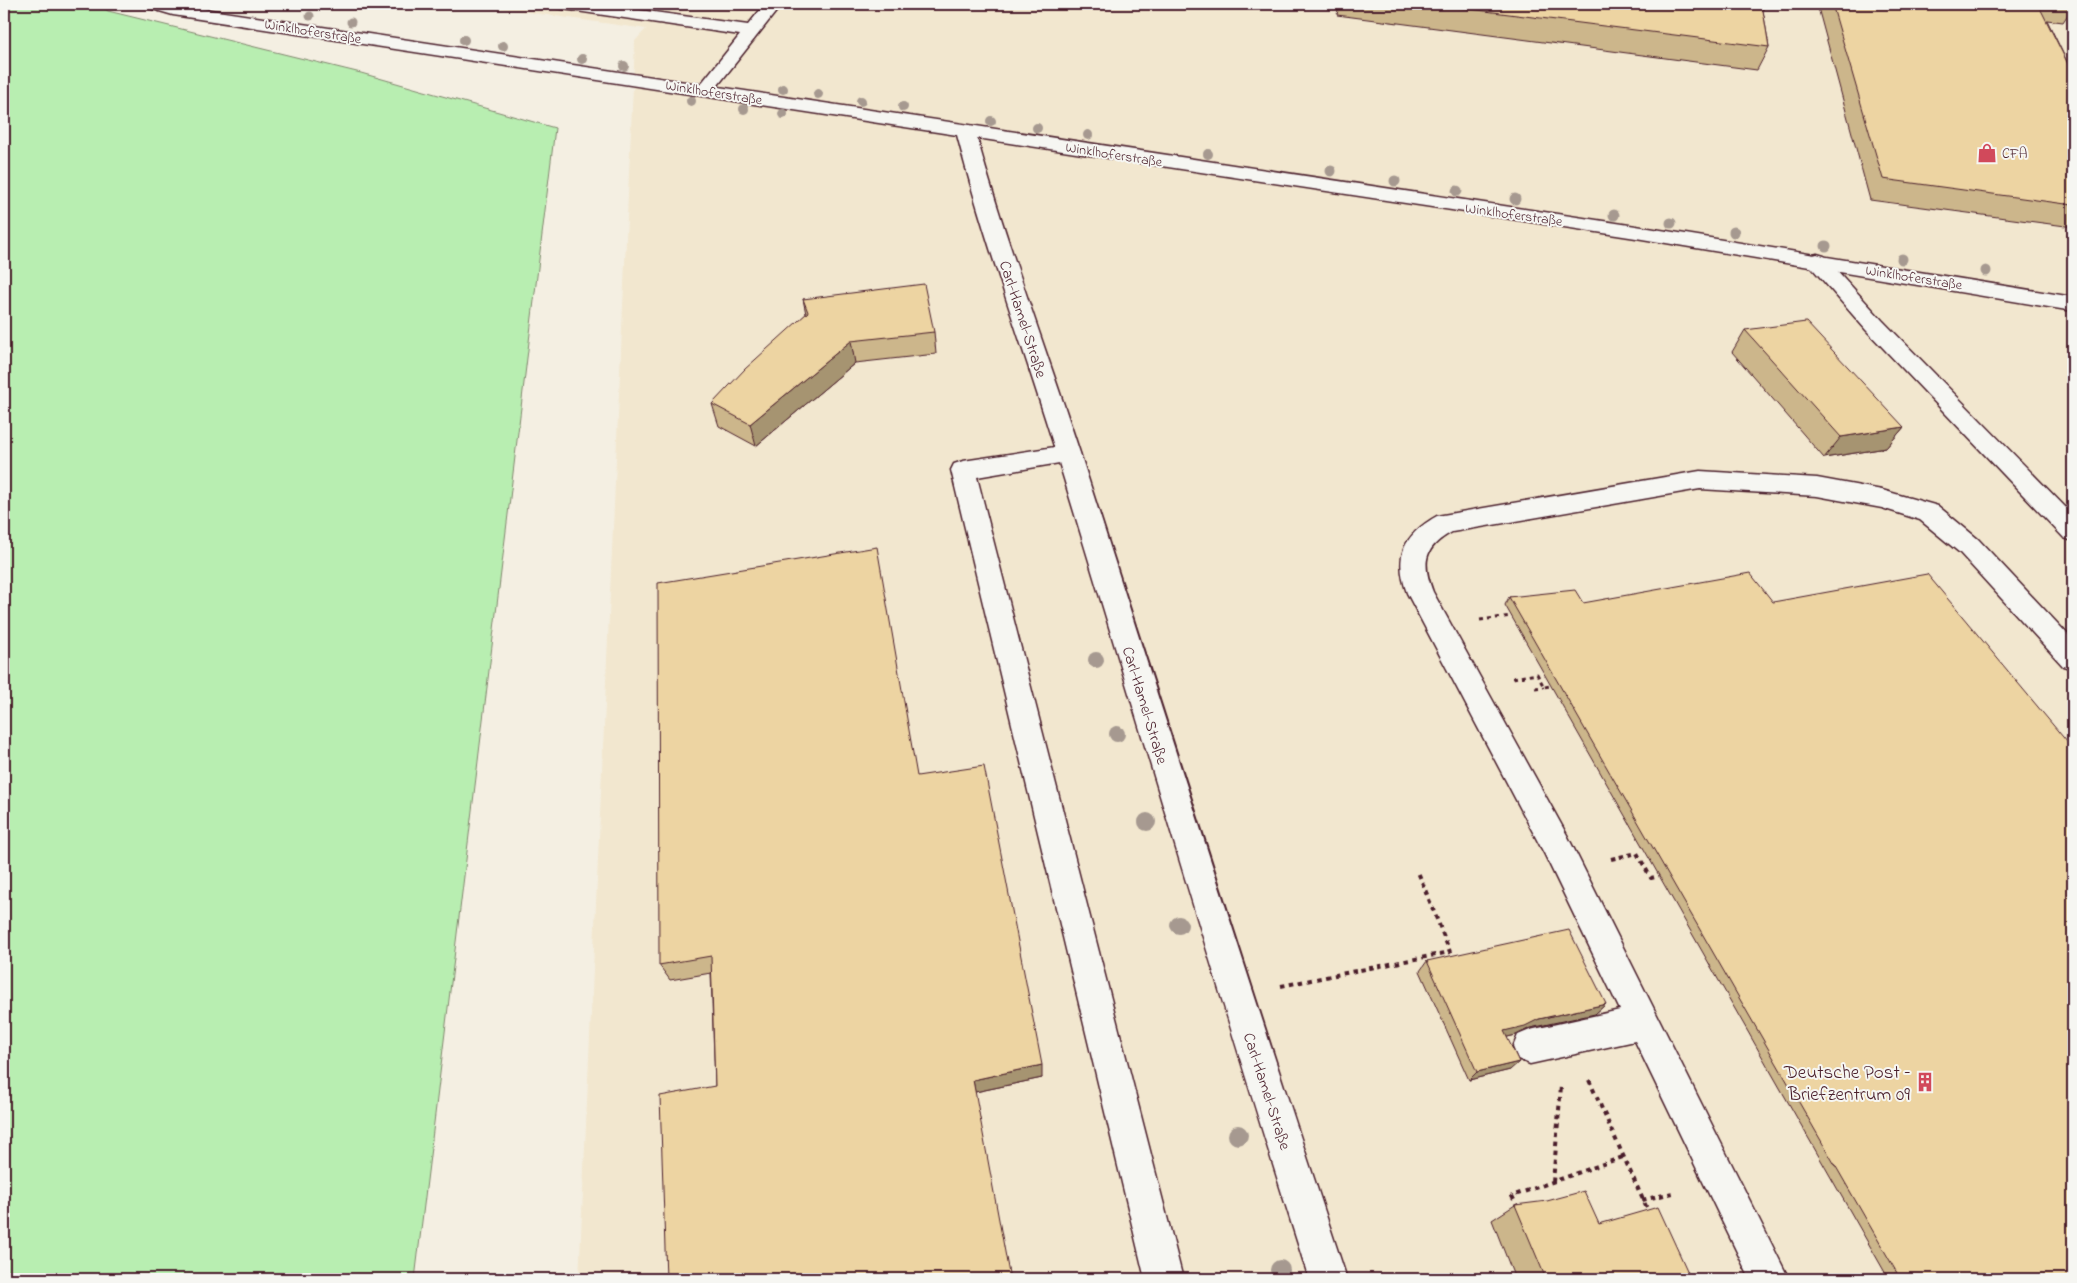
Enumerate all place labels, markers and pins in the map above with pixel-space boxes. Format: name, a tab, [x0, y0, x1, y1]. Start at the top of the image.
shop icon: CFA	[1976, 142, 1998, 164]
place label: CFA	[2002, 144, 2027, 165]
place label: Deutsche Post – Briefzentrum 09	[1783, 1060, 1911, 1109]
building icon: Deutsche Post – Briefzentrum 09	[1914, 1071, 1936, 1093]

